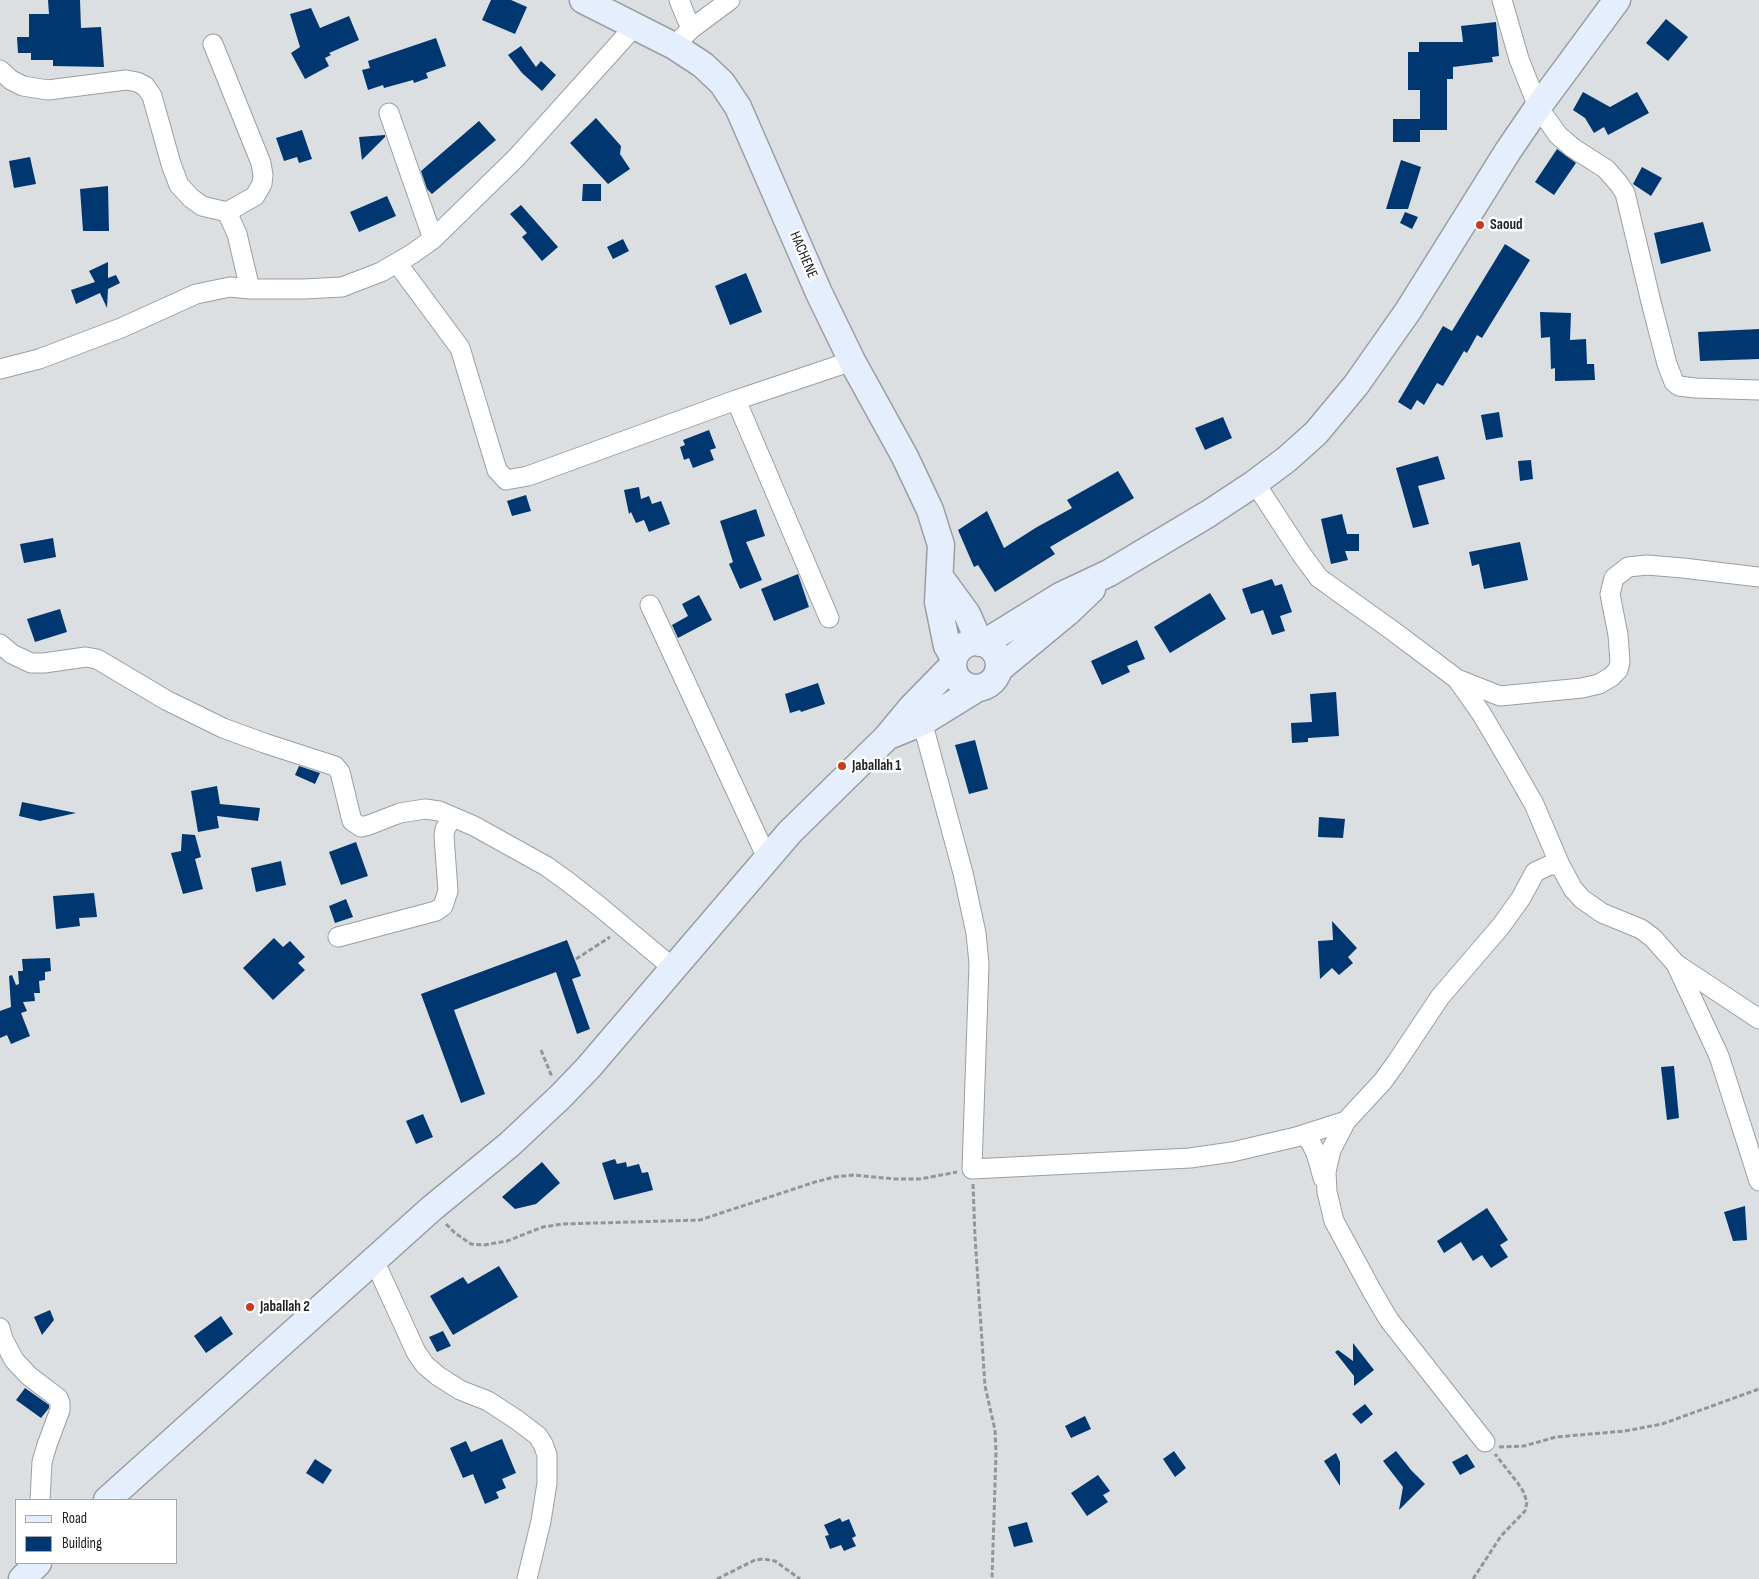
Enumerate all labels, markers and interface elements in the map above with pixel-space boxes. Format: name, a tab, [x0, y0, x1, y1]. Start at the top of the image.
place label: Saoud	[1490, 216, 1523, 234]
marker: Saoud	[1474, 219, 1486, 231]
street label: HACHENE	[785, 229, 821, 281]
place label: Jaballah 1	[852, 757, 901, 775]
marker: Jaballah 1	[836, 760, 848, 772]
place label: Jaballah 2	[260, 1298, 310, 1316]
marker: Jaballah 2	[244, 1301, 256, 1313]
legend	[15, 1499, 178, 1564]
text: Road	[62, 1509, 87, 1528]
text: Building	[62, 1534, 102, 1553]

